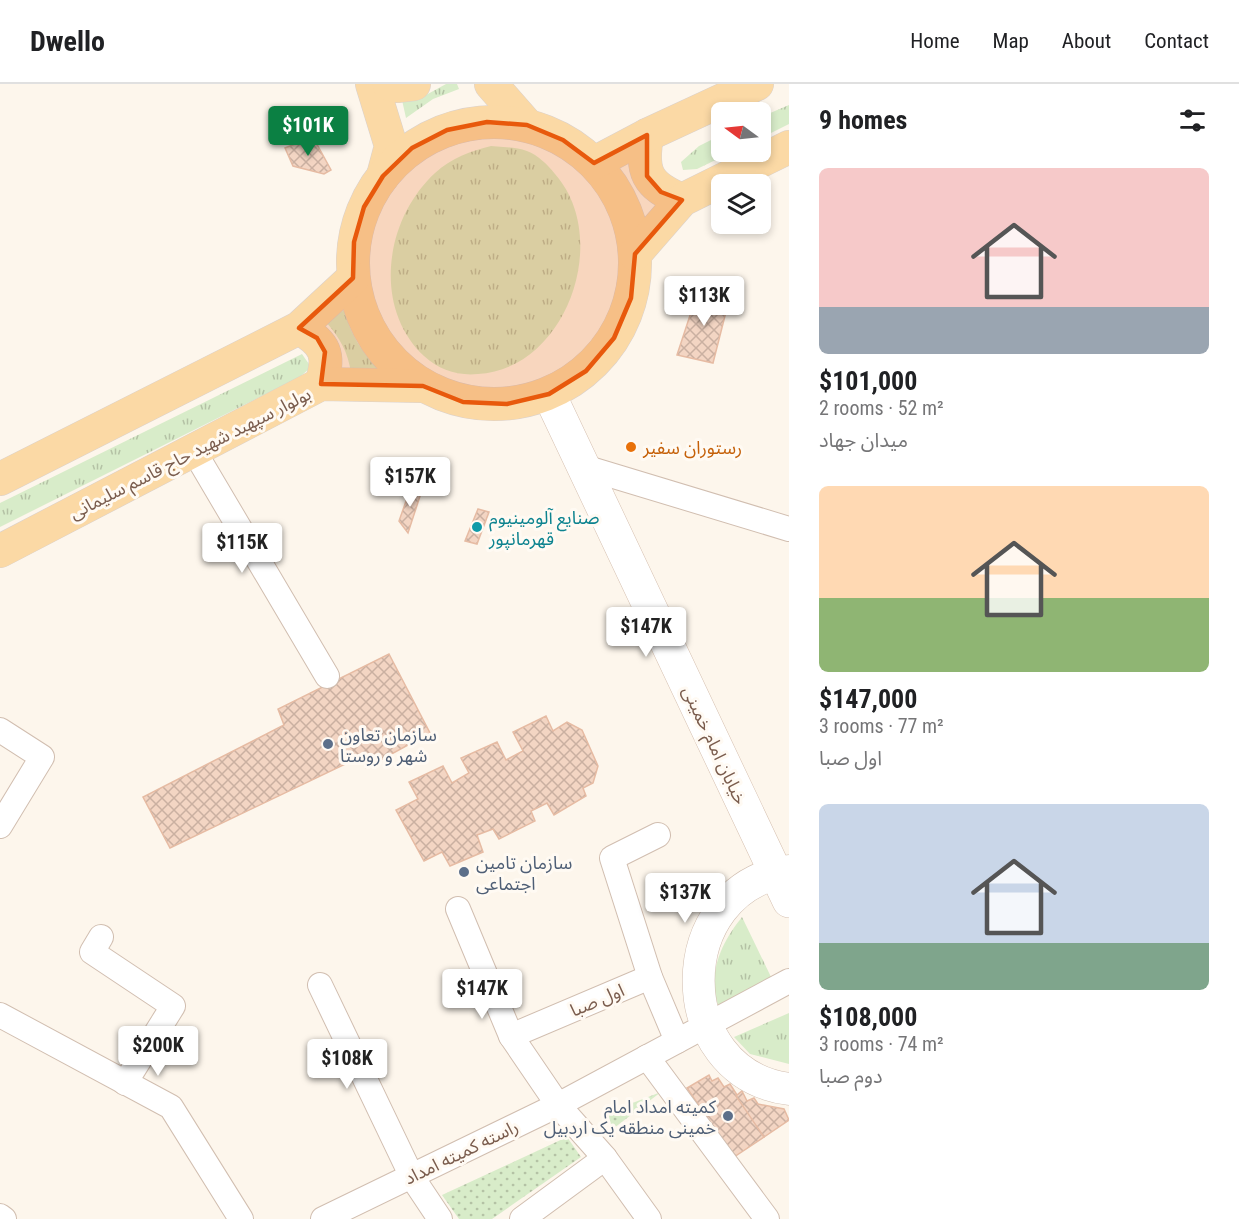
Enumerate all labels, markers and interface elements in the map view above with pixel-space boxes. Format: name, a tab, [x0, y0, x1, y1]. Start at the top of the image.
text: Dwello	[30, 25, 105, 58]
text: Home	[910, 29, 960, 53]
text: Map	[993, 29, 1029, 53]
text: About	[1062, 29, 1111, 53]
text: Contact	[1144, 29, 1209, 53]
north arrow	[711, 102, 771, 162]
map controls	[711, 102, 771, 234]
icon: filters	[1176, 104, 1209, 137]
text: 9 homes	[819, 105, 907, 135]
pin: $101K	[266, 106, 350, 157]
text: $101K	[282, 113, 334, 137]
button: layers	[711, 174, 771, 234]
icon: home	[960, 207, 1068, 315]
pin: $113K	[662, 276, 746, 327]
text: $113K	[678, 283, 730, 307]
text: $101,000	[819, 366, 917, 396]
street label: بولوار سپهبد شهید حاج قاسم سلیمانی	[66, 383, 316, 526]
text: 2 rooms · 52 m²	[819, 396, 944, 420]
text: میدان جهاد	[819, 428, 908, 452]
place label: رستوران سفیر	[642, 437, 742, 459]
marker: رستوران سفیر	[624, 440, 638, 454]
pin: $157K	[368, 457, 452, 508]
text: $157K	[384, 464, 436, 488]
place label: صنایع آلومینیوم قهرمانپور	[488, 507, 599, 550]
marker: صنایع آلومینیوم قهرمانپور	[470, 520, 484, 534]
pin: $115K	[200, 523, 284, 574]
icon: home	[960, 525, 1068, 633]
text: $115K	[216, 530, 268, 554]
pin: $147K	[604, 607, 688, 658]
text: $147K	[620, 614, 672, 638]
street label: خیابان امام خمینی	[675, 683, 752, 809]
text: $147,000	[819, 684, 917, 714]
text: 3 rooms · 77 m²	[819, 714, 944, 738]
place label: سازمان تعاون شهر و روستا	[340, 724, 437, 767]
marker: سازمان تعاون شهر و روستا	[321, 737, 335, 751]
text: اول صبا	[819, 746, 882, 770]
icon: home	[960, 843, 1068, 951]
place label: سازمان تامین اجتماعی	[476, 852, 572, 895]
marker: سازمان تامین اجتماعی	[457, 865, 471, 879]
pin: $137K	[643, 873, 727, 924]
text: $137K	[659, 880, 711, 904]
pin: $147K	[440, 969, 524, 1020]
text: $147K	[456, 976, 508, 1000]
street label: اول صبا	[567, 979, 628, 1022]
text: $108,000	[819, 1002, 917, 1032]
pin: $200K	[116, 1026, 200, 1077]
text: 3 rooms · 74 m²	[819, 1032, 944, 1056]
text: $200K	[132, 1033, 184, 1057]
pin: $108K	[305, 1039, 389, 1090]
text: $108K	[321, 1046, 373, 1070]
text: دوم صبا	[819, 1064, 883, 1088]
place label: کمیته امداد امام خمینی منطقه یک اردبیل	[544, 1096, 717, 1139]
marker: کمیته امداد امام خمینی منطقه یک اردبیل	[721, 1109, 735, 1123]
street label: راسته کمیته امداد	[400, 1115, 522, 1190]

